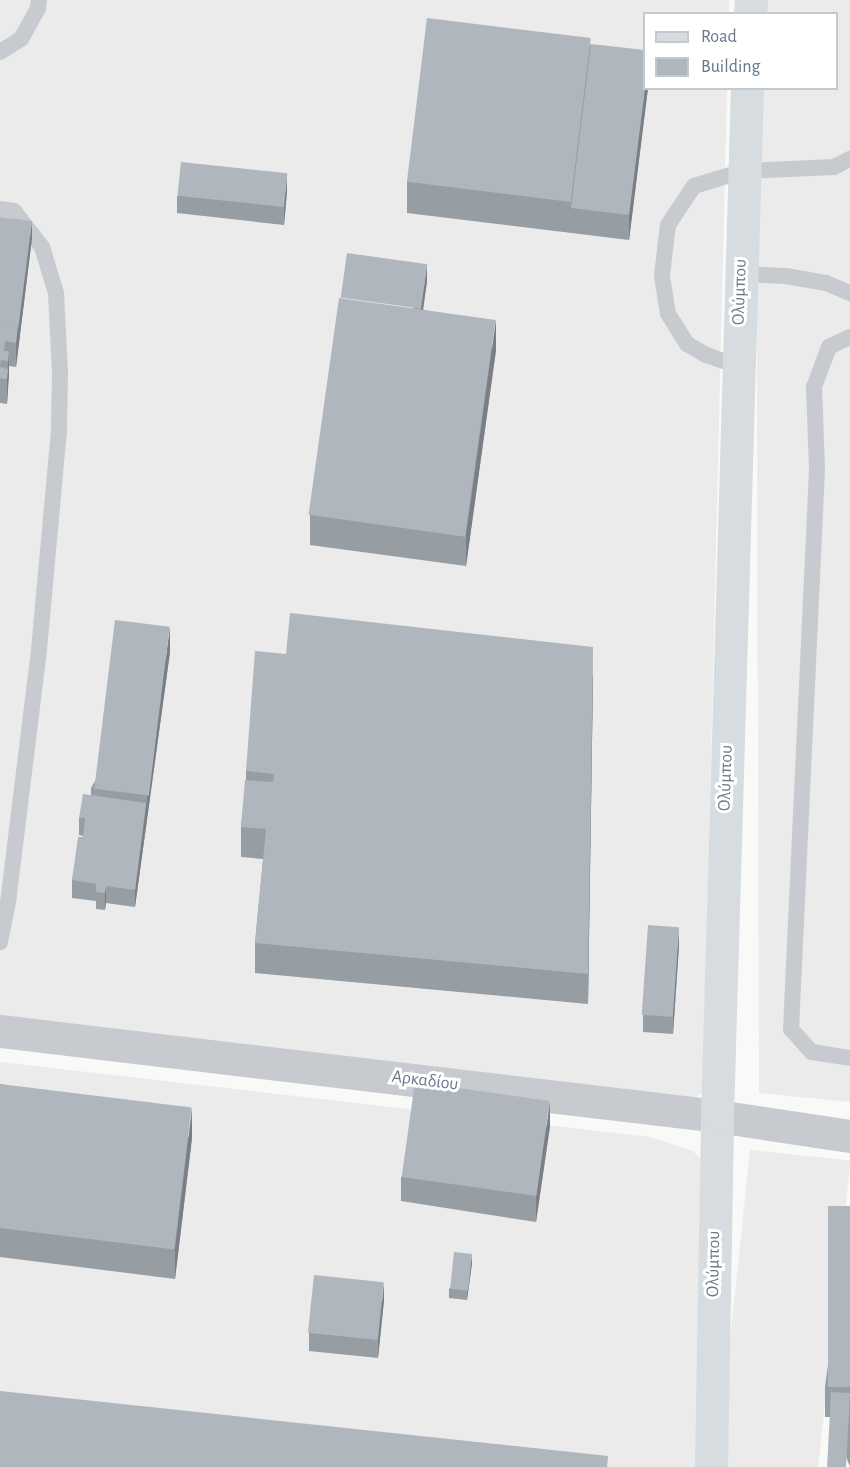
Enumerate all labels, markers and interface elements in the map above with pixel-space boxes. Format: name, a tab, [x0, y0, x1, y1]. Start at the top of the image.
legend	[643, 12, 838, 90]
text: Road	[701, 28, 737, 46]
text: Building	[701, 58, 760, 76]
street label: Ολύμπου	[728, 259, 752, 325]
street label: Ολύμπου	[714, 745, 738, 811]
street label: Αρκαδίου	[390, 1066, 460, 1096]
street label: Ολύμπου	[703, 1231, 725, 1297]

